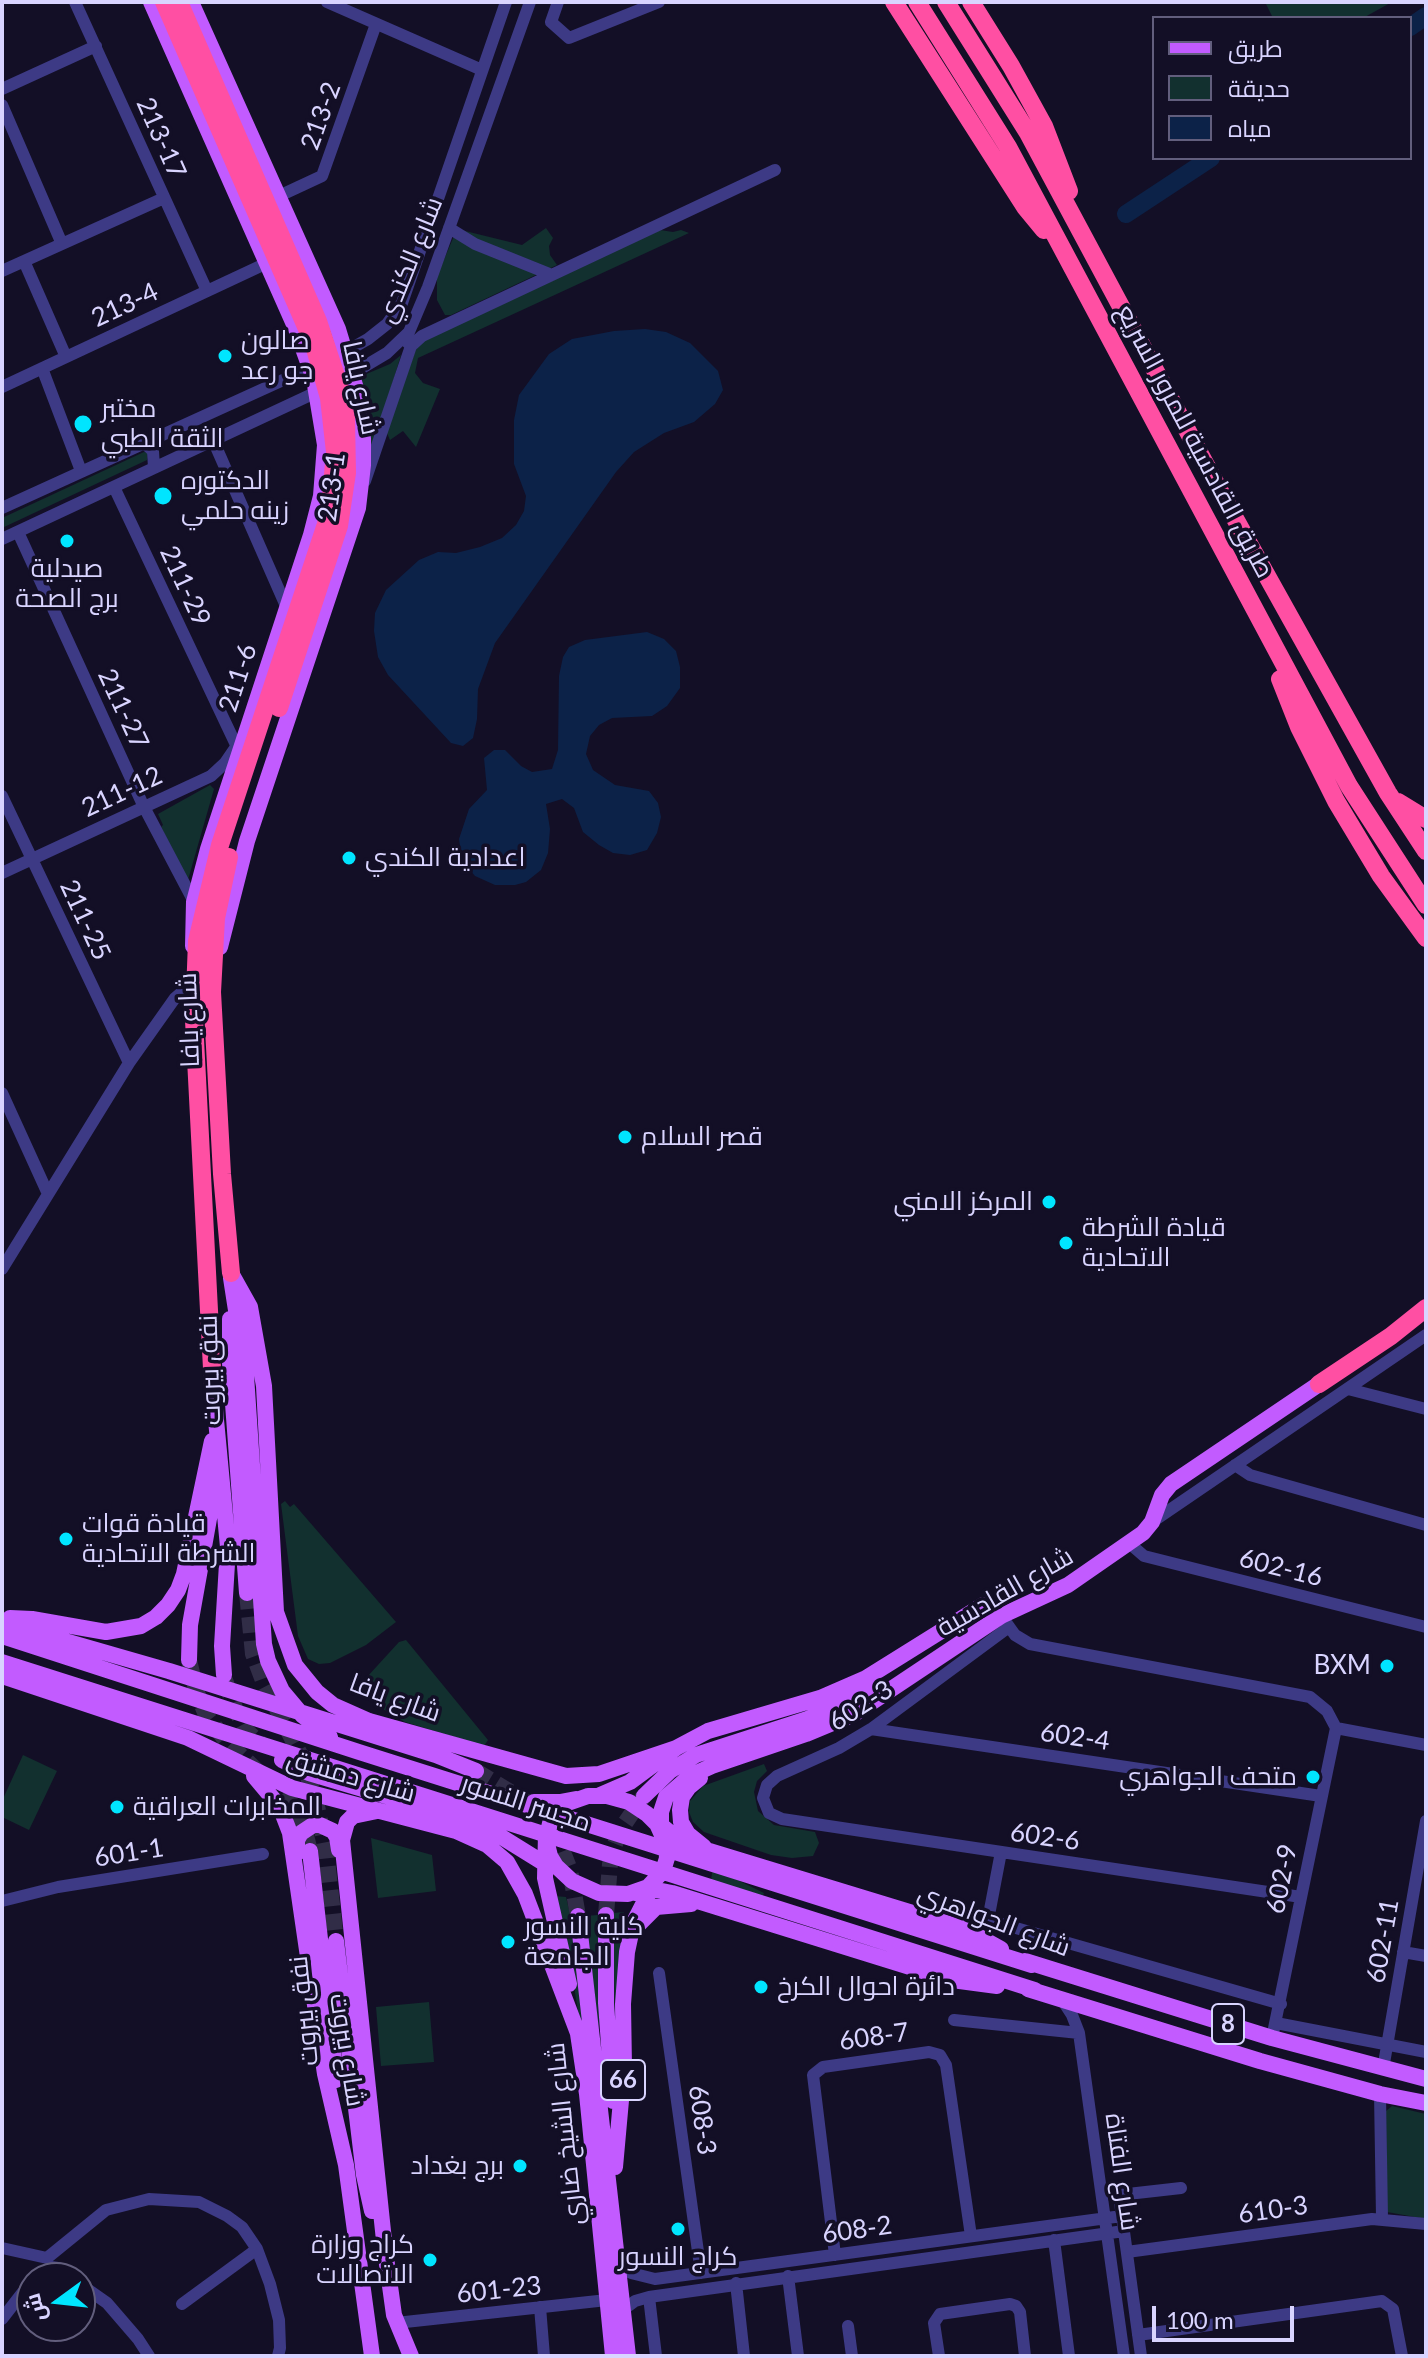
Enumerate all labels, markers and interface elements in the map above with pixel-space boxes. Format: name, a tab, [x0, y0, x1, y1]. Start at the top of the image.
legend	[1152, 16, 1412, 160]
text: طريق	[1228, 33, 1283, 62]
text: حديقة	[1228, 73, 1290, 102]
street label: 213-2	[294, 78, 348, 154]
street label: 213-17	[129, 93, 193, 183]
text: مياه	[1228, 113, 1272, 142]
street label: شارع الكندي	[371, 192, 449, 328]
street label: 213-4	[87, 276, 163, 334]
street label: طريق القادسية للمرور السريع	[1110, 299, 1280, 583]
place label: صالون جو رعد	[241, 325, 313, 386]
street label: شارع يافا	[336, 338, 386, 438]
marker: صالون جو رعد	[216, 347, 234, 365]
place label: مختبر الثقة الطبي	[101, 393, 224, 454]
marker: مختبر الثقة الطبي	[72, 413, 94, 435]
street label: 213-1	[312, 450, 352, 524]
place label: الدكتوره زينه حلمي	[181, 465, 289, 526]
marker: الدكتوره زينه حلمي	[152, 485, 174, 507]
marker: صيدلية برج الصحة	[58, 532, 76, 550]
street label: 211-29	[153, 541, 217, 631]
place label: صيدلية برج الصحة	[15, 553, 119, 614]
street label: 211-6	[212, 640, 264, 716]
street label: 211-27	[91, 664, 155, 754]
street label: 211-12	[77, 760, 167, 824]
place label: اعدادية الكندي	[365, 842, 526, 874]
marker: اعدادية الكندي	[340, 849, 358, 867]
street label: 211-25	[53, 875, 117, 965]
street label: شارع يافا	[172, 972, 206, 1068]
place label: قصر السلام	[641, 1121, 763, 1153]
marker: قصر السلام	[616, 1128, 634, 1146]
place label: المركز الامني	[893, 1186, 1033, 1218]
marker: المركز الامني	[1040, 1193, 1058, 1211]
place label: قيادة الشرطة الاتحادية	[1082, 1212, 1226, 1274]
marker: قيادة الشرطة الاتحادية	[1057, 1234, 1075, 1252]
street label: نفق بيروت	[192, 1314, 228, 1426]
place label: قيادة قوات الشرطة الاتحادية	[82, 1508, 255, 1570]
marker: قيادة قوات الشرطة الاتحادية	[57, 1530, 75, 1548]
street label: شارع القادسية	[931, 1540, 1079, 1644]
street label: 602-16	[1236, 1543, 1326, 1593]
place label: BXM	[1313, 1650, 1371, 1682]
marker: BXM	[1378, 1657, 1396, 1675]
street label: شارع يافا	[345, 1667, 445, 1729]
street label: 602-3	[823, 1674, 899, 1738]
street label: 602-4	[1038, 1717, 1112, 1757]
street label: شارع دمشق	[283, 1743, 419, 1809]
place label: متحف الجواهري	[1119, 1761, 1297, 1793]
street label: مجسر النسور	[457, 1767, 595, 1839]
marker: متحف الجواهري	[1304, 1768, 1322, 1786]
place label: المخابرات العراقية	[133, 1791, 321, 1823]
marker: المخابرات العراقية	[108, 1798, 126, 1816]
street label: 602-6	[1008, 1817, 1082, 1857]
street label: 601-1	[92, 1832, 166, 1874]
street label: 602-9	[1260, 1842, 1304, 1916]
street label: شارع الجواهري	[913, 1877, 1075, 1963]
street label: 602-11	[1360, 1896, 1406, 1986]
place label: كلية النسور الجامعة	[524, 1911, 644, 1972]
marker: كلية النسور الجامعة	[499, 1933, 517, 1951]
street label: نفق بيروت	[283, 1954, 325, 2068]
place label: دائرة احوال الكرخ	[777, 1971, 955, 2003]
marker: دائرة احوال الكرخ	[752, 1978, 770, 1996]
street label: شارع بيروت	[323, 1991, 371, 2109]
road number: 8	[1212, 2004, 1244, 2044]
street label: 608-7	[837, 2017, 911, 2057]
street label: شارع الشيخ ضاري	[540, 2041, 590, 2227]
road number: 66	[601, 2060, 645, 2100]
street label: 608-3	[682, 2083, 722, 2157]
street label: شارع الفتاة	[1098, 2111, 1146, 2233]
place label: برج بغداد	[411, 2150, 504, 2182]
marker: برج بغداد	[511, 2157, 529, 2175]
street label: 610-3	[1236, 2190, 1310, 2230]
street label: 608-2	[820, 2210, 894, 2250]
marker: كراج النسور	[669, 2220, 687, 2238]
place label: كراج وزارة الاتصالات	[311, 2229, 414, 2290]
place label: كراج النسور	[619, 2241, 737, 2273]
marker: كراج وزارة الاتصالات	[421, 2251, 439, 2269]
north arrow	[16, 2262, 96, 2342]
street label: 601-23	[455, 2270, 543, 2310]
scale bar	[1156, 2290, 1298, 2340]
text: ش	[18, 2291, 51, 2325]
text: 100 m	[1166, 2305, 1234, 2334]

